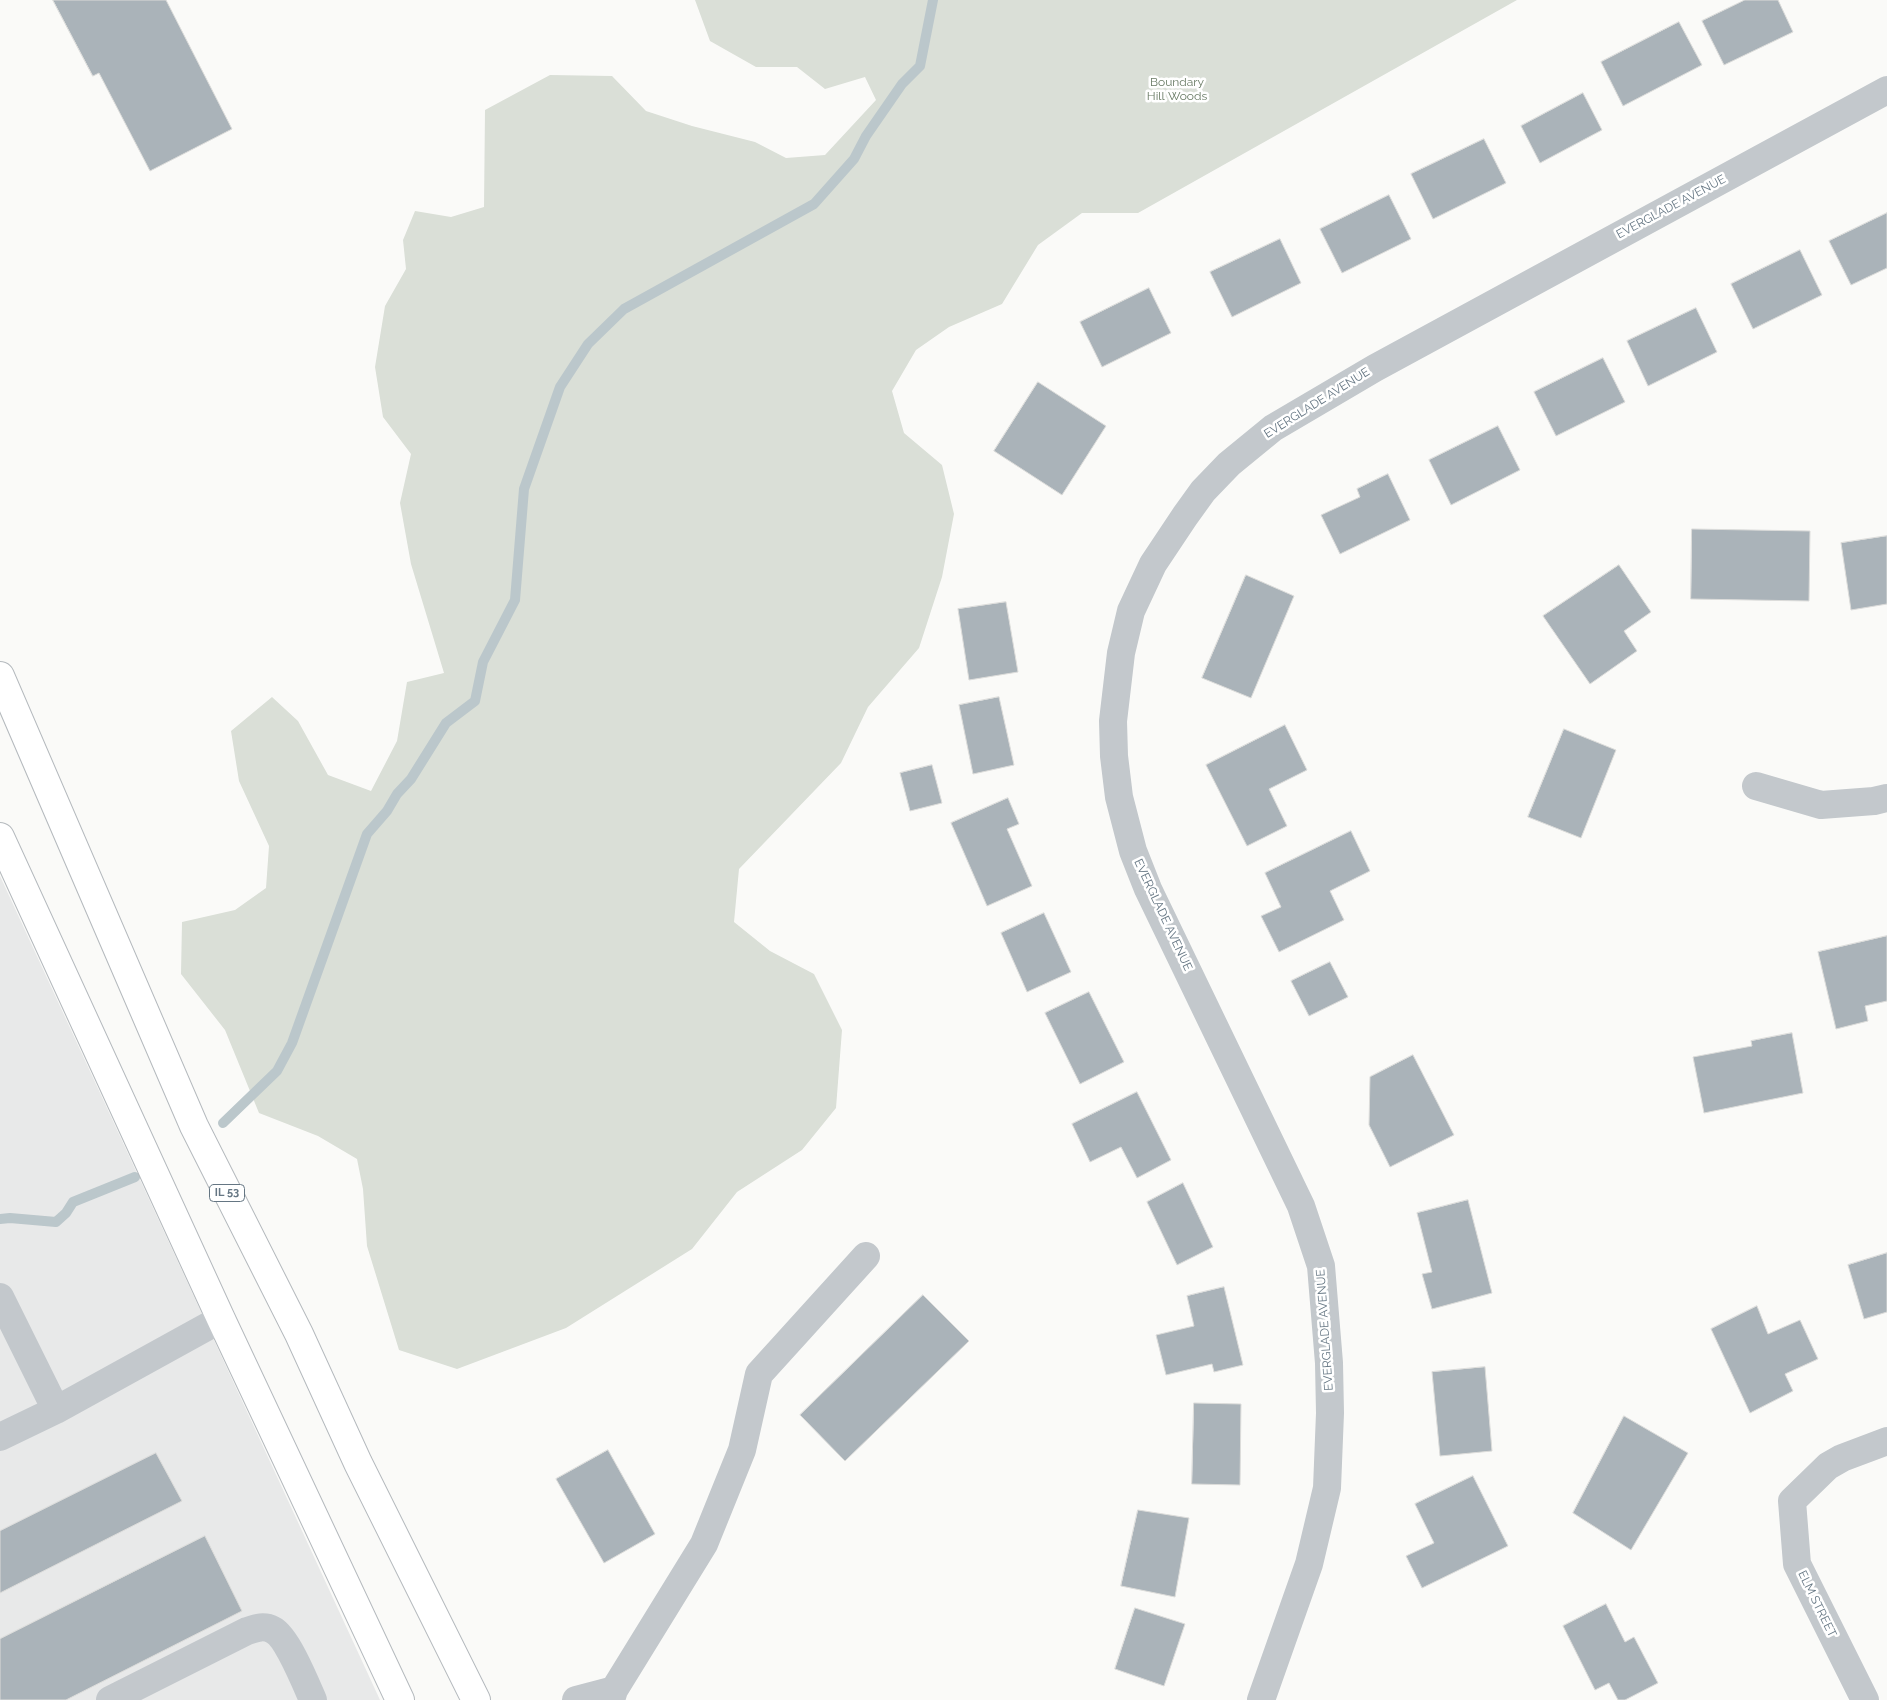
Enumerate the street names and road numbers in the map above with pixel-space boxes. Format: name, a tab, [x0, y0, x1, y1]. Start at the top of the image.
street label: EVERGLADE AVENUE	[1614, 172, 1728, 242]
street label: EVERGLADE AVENUE	[1262, 365, 1372, 441]
street label: EVERGLADE AVENUE	[1131, 857, 1195, 973]
road number: IL 53	[210, 1184, 244, 1202]
street label: EVERGLADE AVENUE	[1314, 1269, 1336, 1391]
street label: ELM STREET	[1795, 1568, 1839, 1640]

